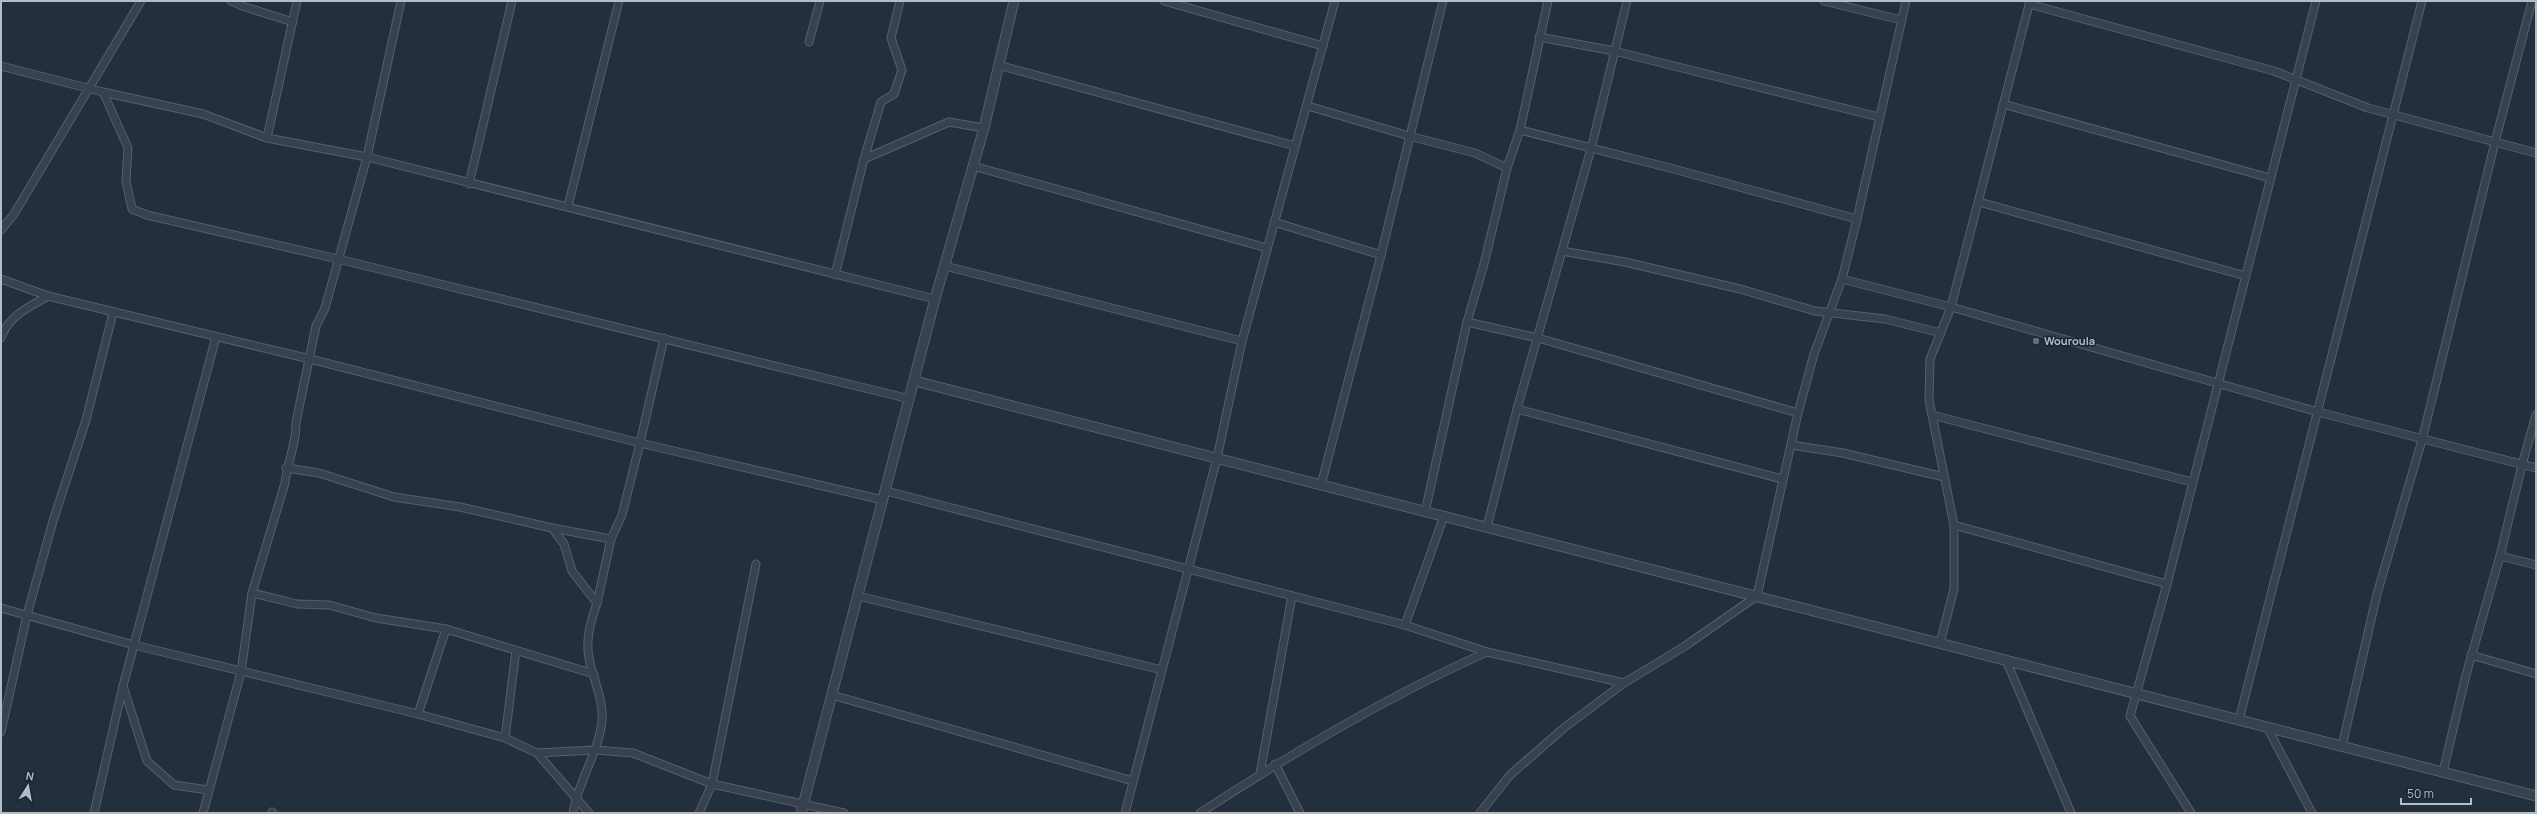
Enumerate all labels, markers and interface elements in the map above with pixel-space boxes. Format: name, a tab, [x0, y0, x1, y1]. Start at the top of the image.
place label: Wouroula	[2044, 333, 2095, 348]
marker: Wouroula	[2031, 336, 2041, 346]
north arrow	[8, 766, 48, 806]
text: N	[25, 768, 35, 784]
scale bar	[2401, 780, 2471, 806]
text: 50 m	[2407, 785, 2434, 802]

